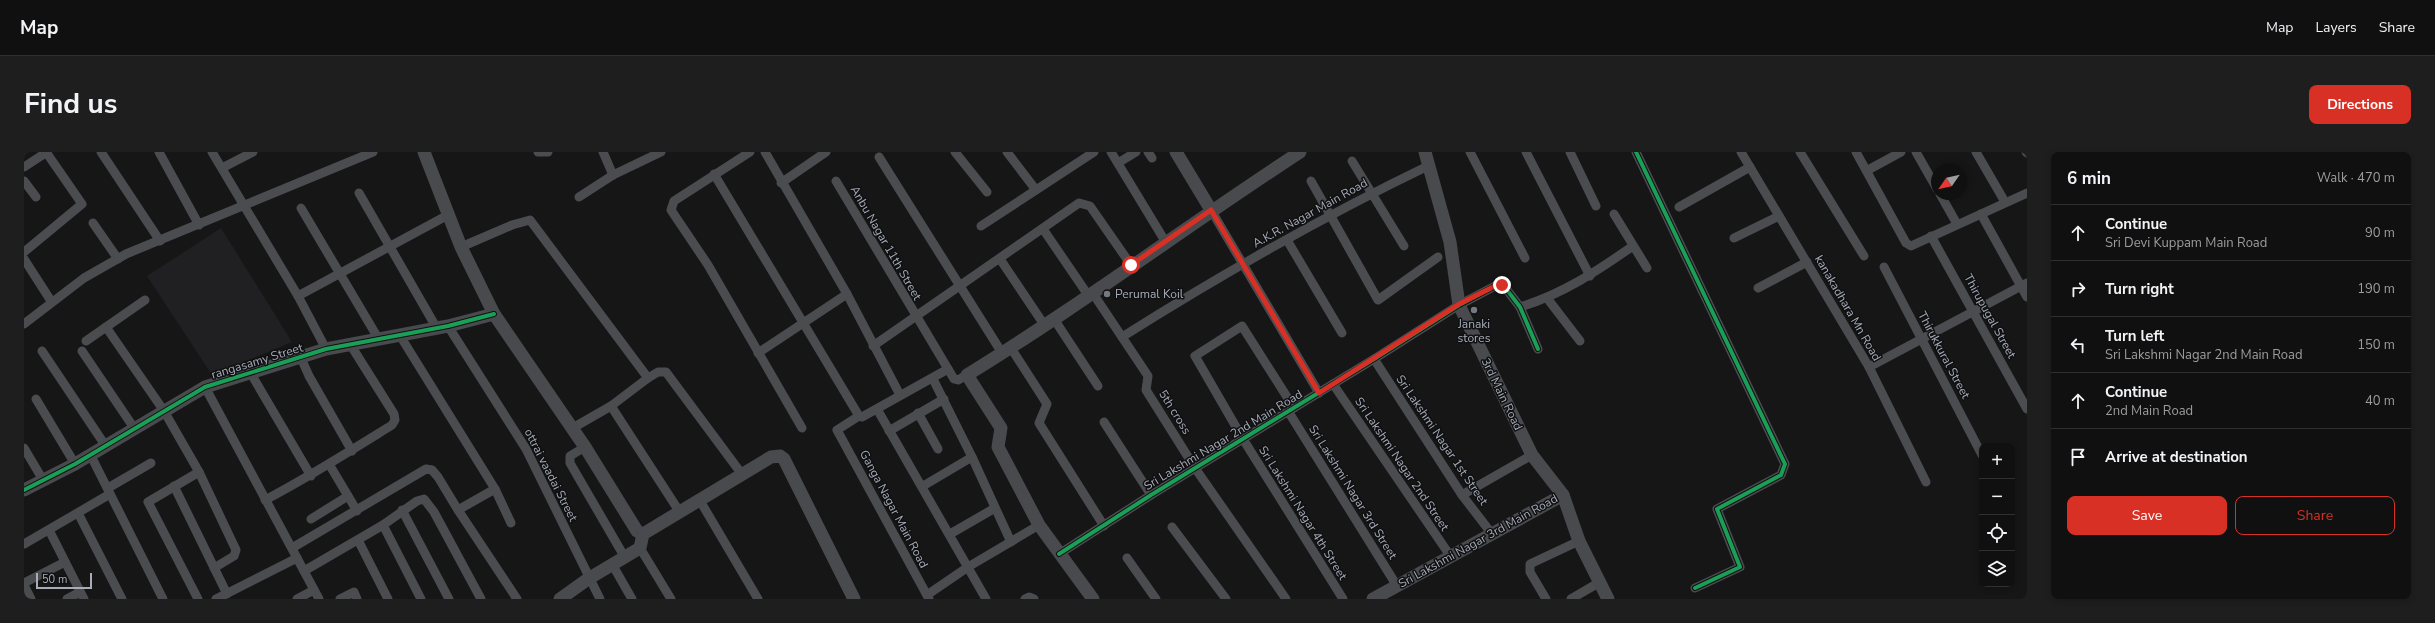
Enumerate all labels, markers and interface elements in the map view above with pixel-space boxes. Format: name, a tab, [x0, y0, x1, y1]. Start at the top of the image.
text: Map	[20, 15, 58, 41]
text: Map	[2266, 18, 2293, 37]
text: Layers	[2315, 18, 2357, 37]
text: Share	[2379, 18, 2415, 37]
text: Find us	[24, 85, 118, 123]
button: Directions	[2309, 85, 2411, 124]
north arrow	[1931, 164, 1967, 200]
text: 6 min	[2067, 167, 2111, 190]
text: Walk · 470 m	[2317, 169, 2395, 187]
street label: A.K.R. Nagar Main Road	[1250, 175, 1370, 251]
street label: Anbu Nagar 11th Street	[847, 183, 926, 304]
text: Continue	[2105, 214, 2167, 234]
icon: ahead	[2067, 222, 2089, 244]
text: 90 m	[2365, 224, 2395, 242]
text: Sri Devi Kuppam Main Road	[2105, 234, 2267, 252]
street label: kanakadhara Mn Road	[1811, 252, 1885, 364]
route start	[1122, 256, 1140, 274]
street label: Thirupugal Street	[1960, 271, 2020, 362]
route end	[1493, 276, 1511, 294]
icon: right	[2067, 278, 2089, 300]
text: Turn right	[2105, 279, 2174, 299]
text: 190 m	[2357, 280, 2395, 298]
place label: Perumal Koil	[1115, 286, 1184, 302]
marker: Perumal Koil	[1102, 289, 1112, 299]
marker: Janaki stores	[1469, 305, 1479, 315]
street label: Thirukkural Street	[1914, 309, 1974, 402]
place label: Janaki stores	[1457, 316, 1491, 346]
text: Turn left	[2105, 326, 2164, 346]
icon: left	[2067, 334, 2089, 356]
text: 150 m	[2357, 336, 2395, 354]
street label: rangasamy Street	[209, 339, 306, 383]
text: Sri Lakshmi Nagar 2nd Main Road	[2105, 346, 2303, 364]
street label: 3rd Main Road	[1478, 355, 1526, 433]
street label: Sri Lakshmi Nagar 1st Street	[1392, 372, 1492, 509]
text: Continue	[2105, 382, 2167, 402]
street label: Sri Lakshmi Nagar 2nd Main Road	[1141, 386, 1305, 494]
street label: 5th cross	[1155, 387, 1195, 437]
icon: ahead	[2067, 390, 2089, 412]
text: 40 m	[2365, 392, 2395, 410]
street label: Sri Lakshmi Nagar 2nd Street	[1351, 394, 1453, 535]
text: 2nd Main Road	[2105, 402, 2193, 420]
street label: Sri Lakshmi Nagar 3rd Street	[1305, 422, 1401, 563]
street label: ottrai vaadai Street	[521, 426, 582, 525]
street label: Sri Lakshmi Nagar 4th Street	[1255, 443, 1351, 584]
map controls	[1979, 443, 2015, 587]
button: +	[1979, 443, 2015, 479]
icon: arrive	[2067, 446, 2089, 468]
street label: Ganga Nagar Main Road	[856, 447, 932, 571]
text: Arrive at destination	[2105, 447, 2248, 467]
button: −	[1979, 479, 2015, 515]
street label: Sri Lakshmi Nagar 3rd Main Road	[1396, 490, 1560, 592]
button: Save	[2067, 496, 2227, 535]
button: Share	[2235, 496, 2395, 535]
button: locate	[1979, 515, 2015, 551]
button: layers	[1979, 551, 2015, 587]
scale bar	[36, 571, 92, 590]
text: 50 m	[42, 572, 67, 587]

